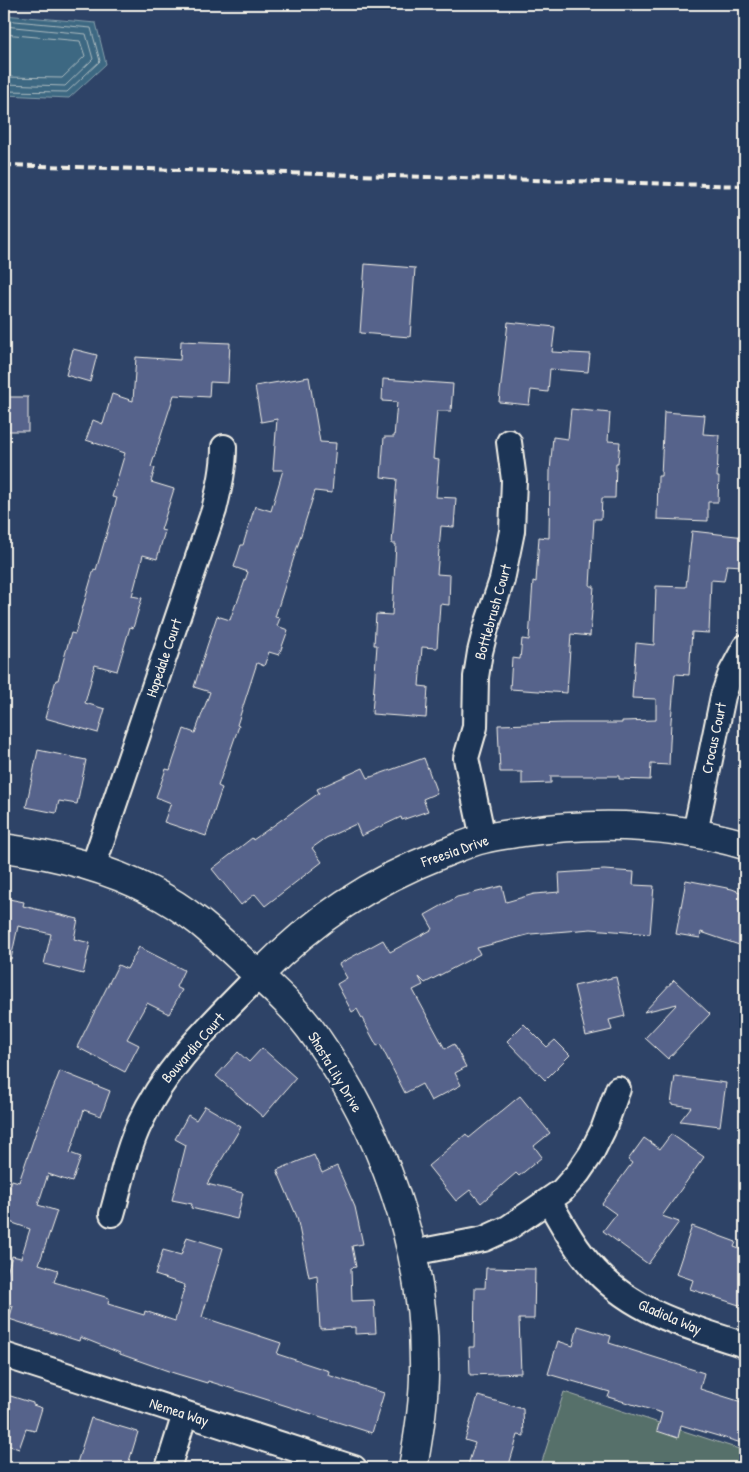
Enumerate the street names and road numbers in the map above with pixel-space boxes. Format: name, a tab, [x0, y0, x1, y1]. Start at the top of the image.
street label: Bottlebrush Court	[469, 561, 516, 662]
street label: Hopedale Court	[140, 615, 187, 700]
street label: Crocus Court	[696, 700, 731, 775]
street label: Freesia Drive	[417, 829, 491, 872]
street label: Bouvardia Court	[156, 1007, 230, 1087]
street label: Shasta Lily Drive	[303, 1028, 368, 1116]
street label: Gladiola Way	[635, 1294, 705, 1339]
street label: Nemea Way	[147, 1392, 211, 1431]

